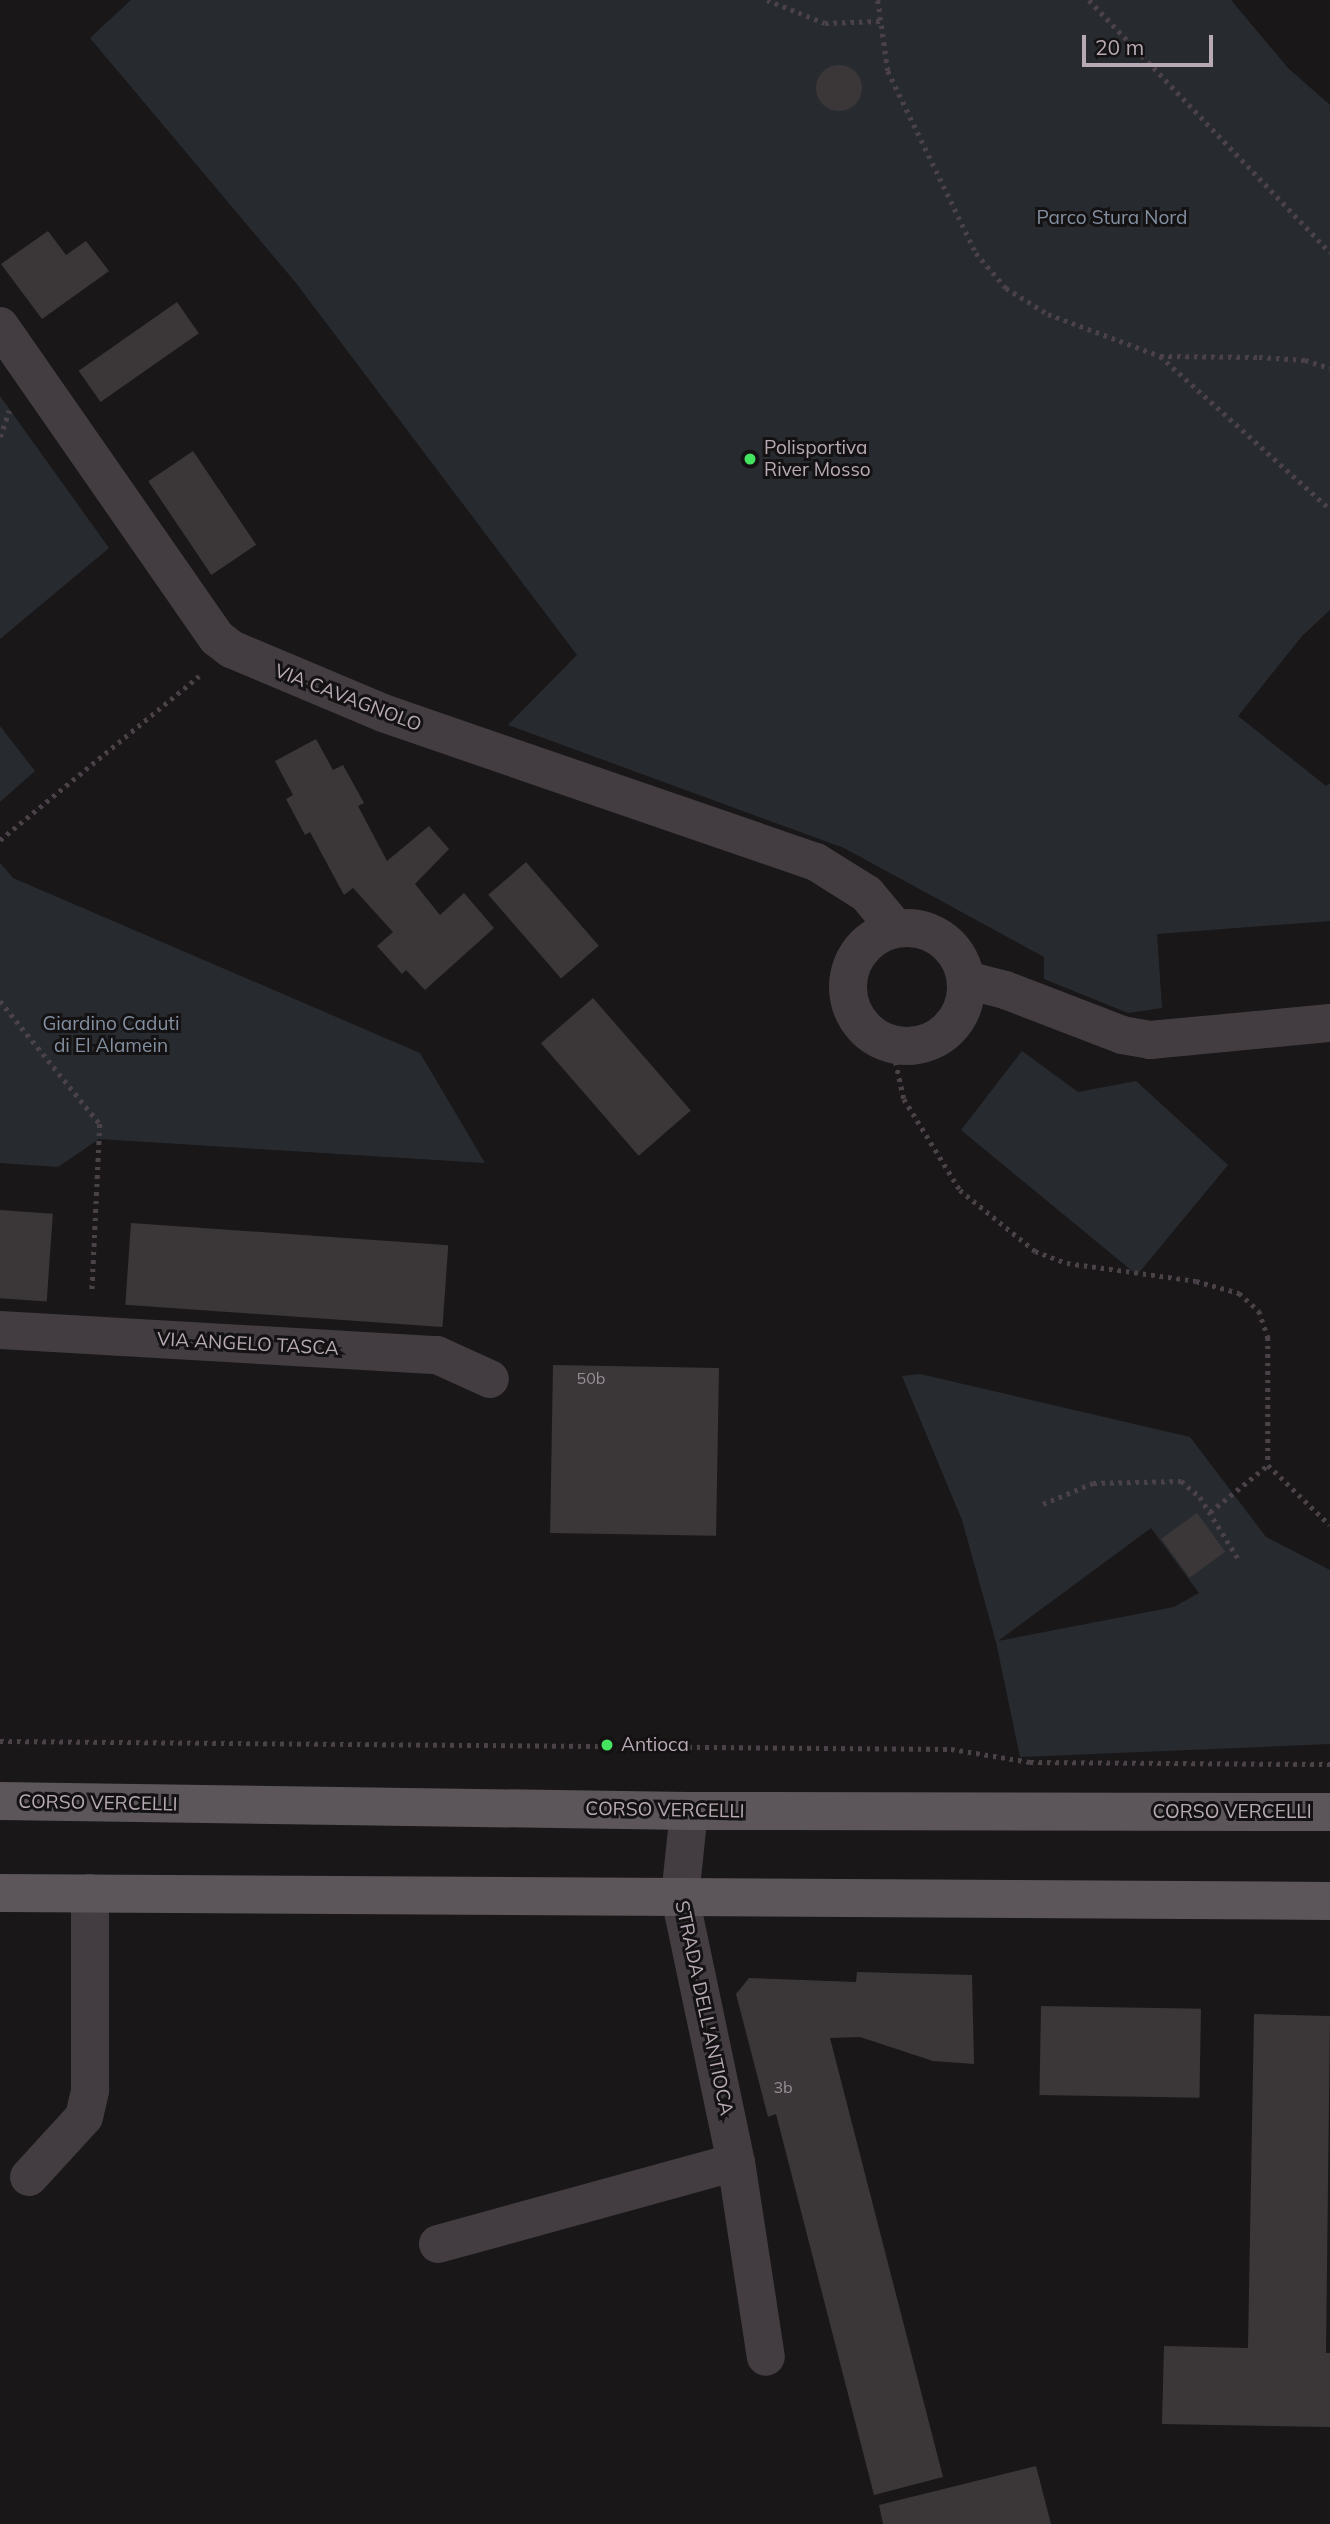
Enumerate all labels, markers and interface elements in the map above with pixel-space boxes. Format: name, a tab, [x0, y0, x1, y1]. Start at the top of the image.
scale bar	[1085, 21, 1216, 65]
text: 20 m	[1095, 34, 1144, 60]
park label: Parco Stura Nord	[1037, 207, 1187, 229]
place label: Polisportiva River Mosso	[764, 437, 871, 481]
marker: Polisportiva River Mosso	[742, 451, 758, 467]
street label: VIA CAVAGNOLO	[271, 659, 425, 737]
park label: Giardino Caduti di El Alamein	[42, 1013, 180, 1057]
street label: VIA ANGELO TASCA	[157, 1328, 339, 1360]
house number: 50b	[577, 1368, 605, 1388]
place label: Antioca	[621, 1734, 689, 1756]
marker: Antioca	[599, 1737, 615, 1753]
street label: CORSO VERCELLI	[18, 1790, 178, 1816]
street label: CORSO VERCELLI	[585, 1797, 745, 1823]
street label: CORSO VERCELLI	[1152, 1801, 1312, 1823]
street label: STRADA DELL'ANTIOCA	[670, 1899, 738, 2117]
house number: 3b	[773, 2077, 793, 2097]

